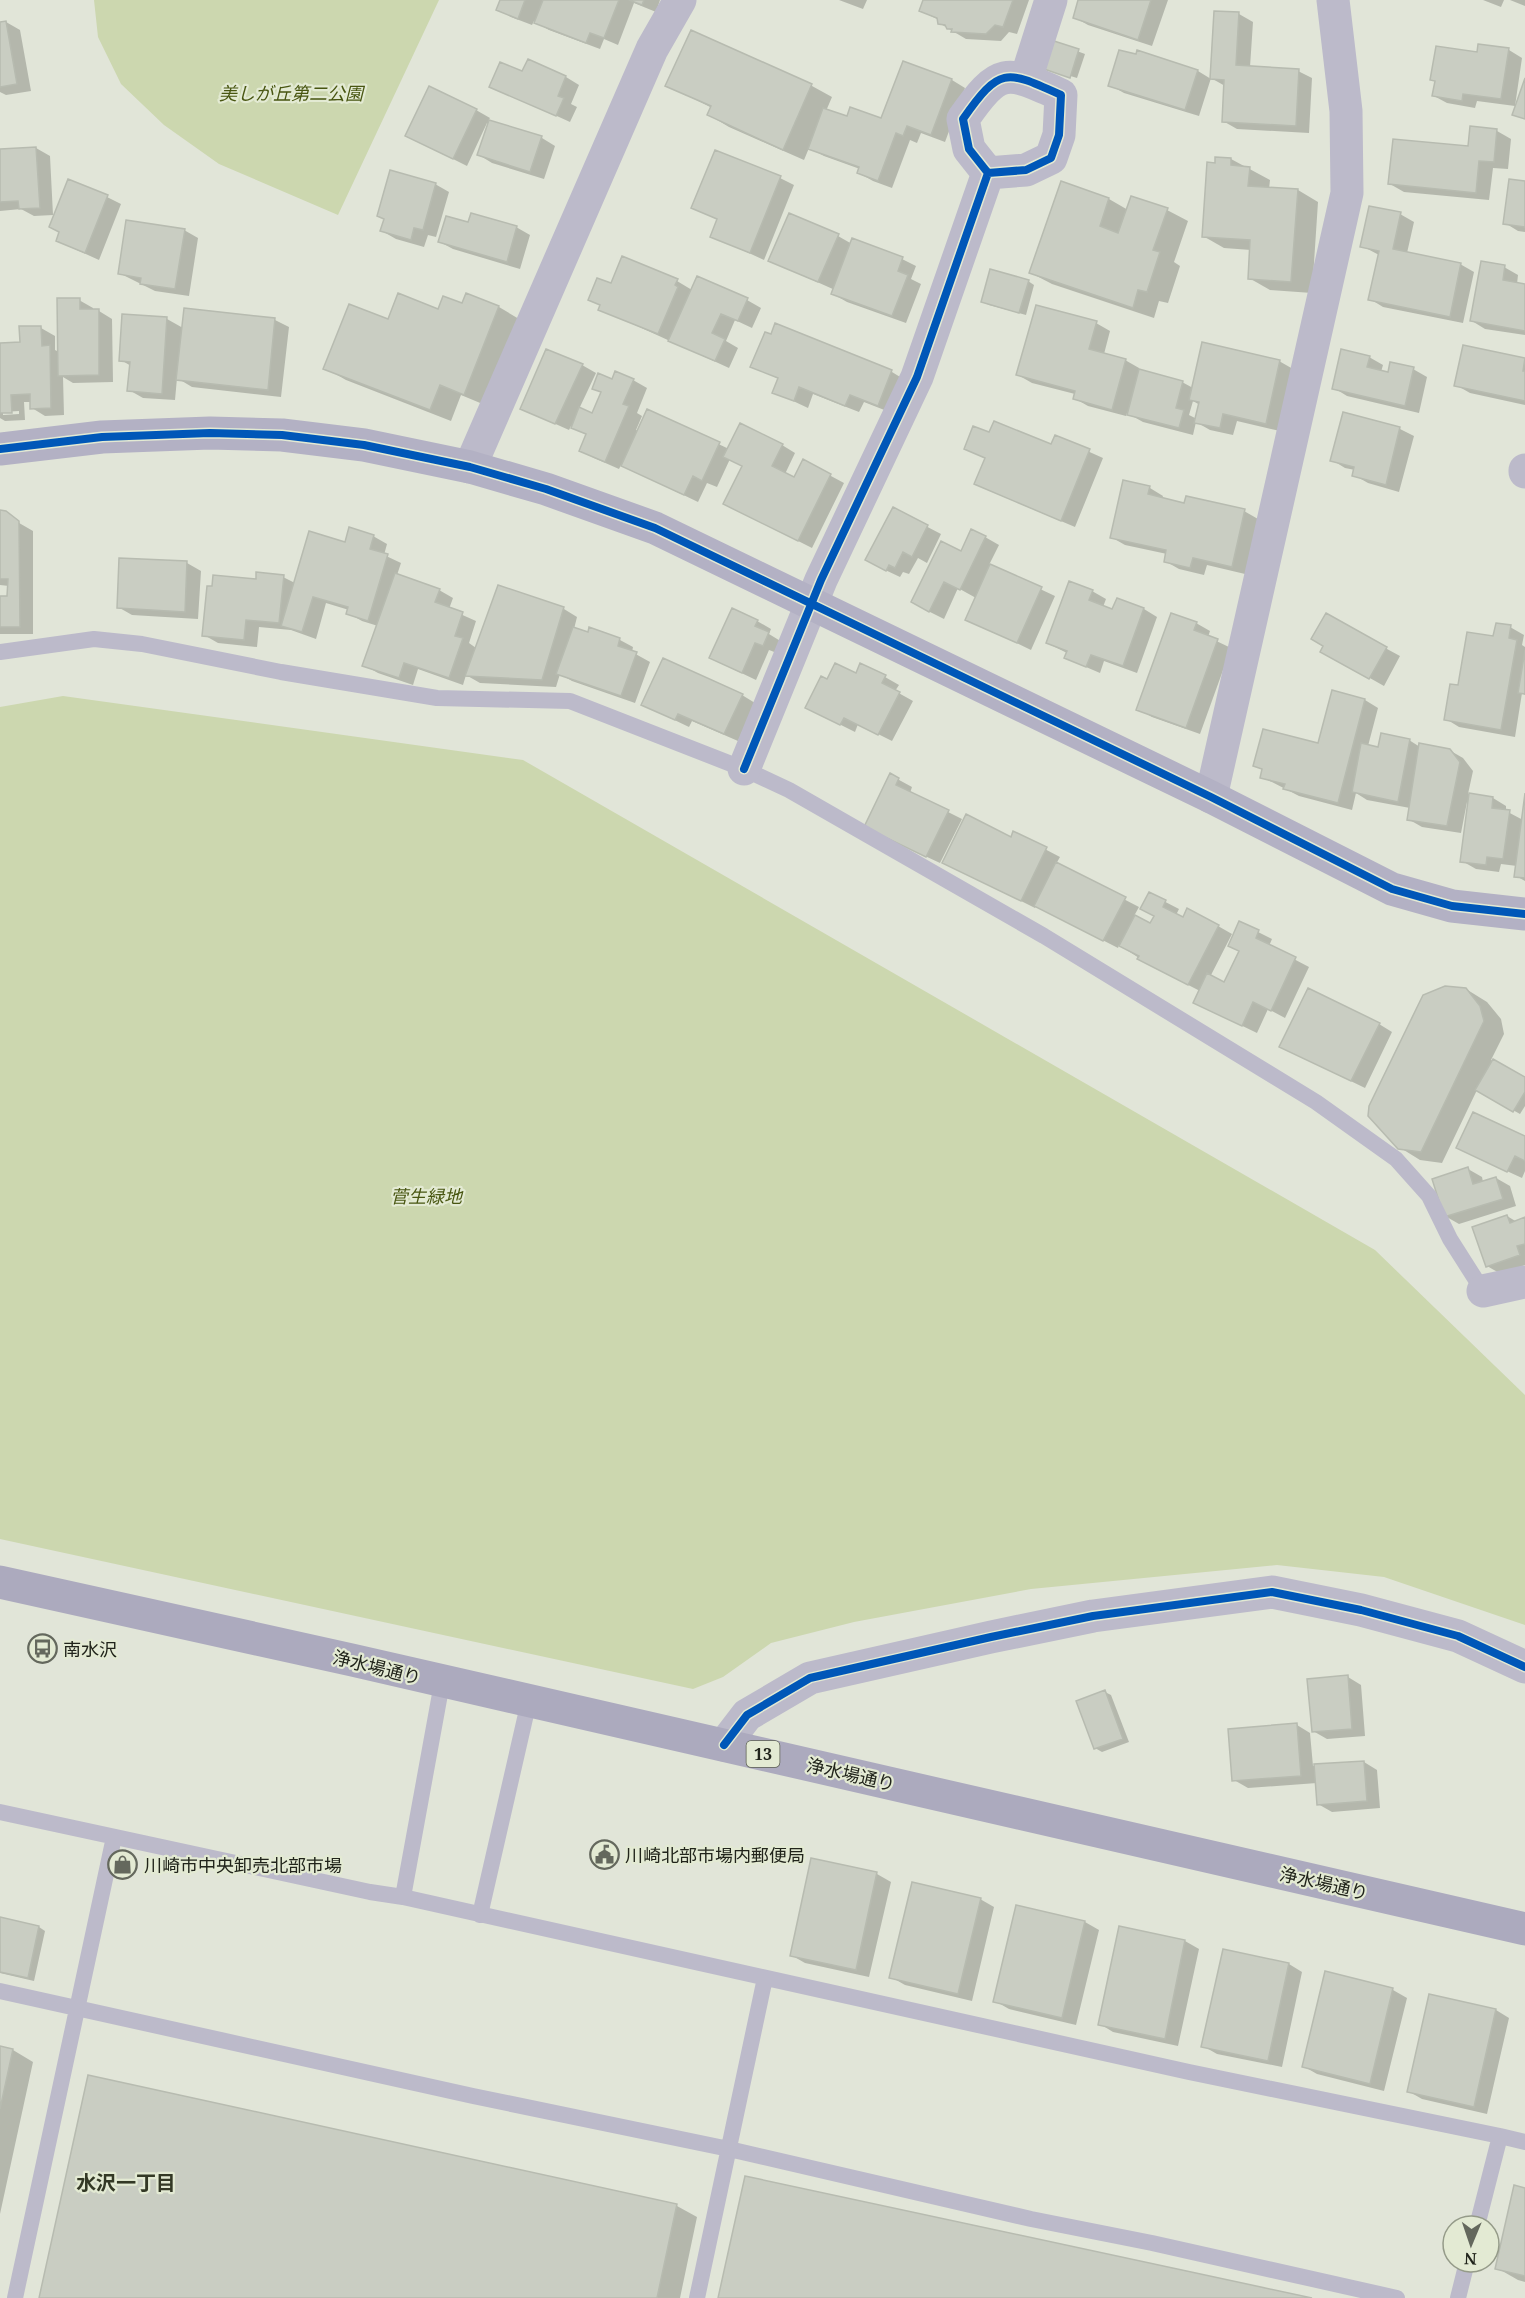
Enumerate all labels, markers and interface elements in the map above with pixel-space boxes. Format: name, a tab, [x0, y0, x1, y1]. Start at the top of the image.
park label: 美しが丘第二公園	[219, 81, 366, 105]
park label: 菅生緑地	[390, 1184, 464, 1208]
bus stop icon: 南水沢	[26, 1633, 58, 1665]
place label: 南水沢	[63, 1637, 117, 1661]
street label: 浄水場通り	[330, 1644, 424, 1690]
road number: 13	[746, 1741, 780, 1767]
street label: 浄水場通り	[804, 1752, 898, 1796]
public building icon: 川崎北部市場内郵便局	[588, 1839, 620, 1871]
place label: 川崎北部市場内郵便局	[625, 1843, 805, 1867]
shop icon: 川崎市中央卸売北部市場	[107, 1849, 139, 1881]
place label: 川崎市中央卸売北部市場	[144, 1853, 342, 1877]
street label: 浄水場通り	[1277, 1861, 1371, 1905]
district label: 水沢一丁目	[76, 2169, 176, 2196]
north arrow	[1441, 2214, 1501, 2274]
text: N	[1463, 2248, 1477, 2270]

